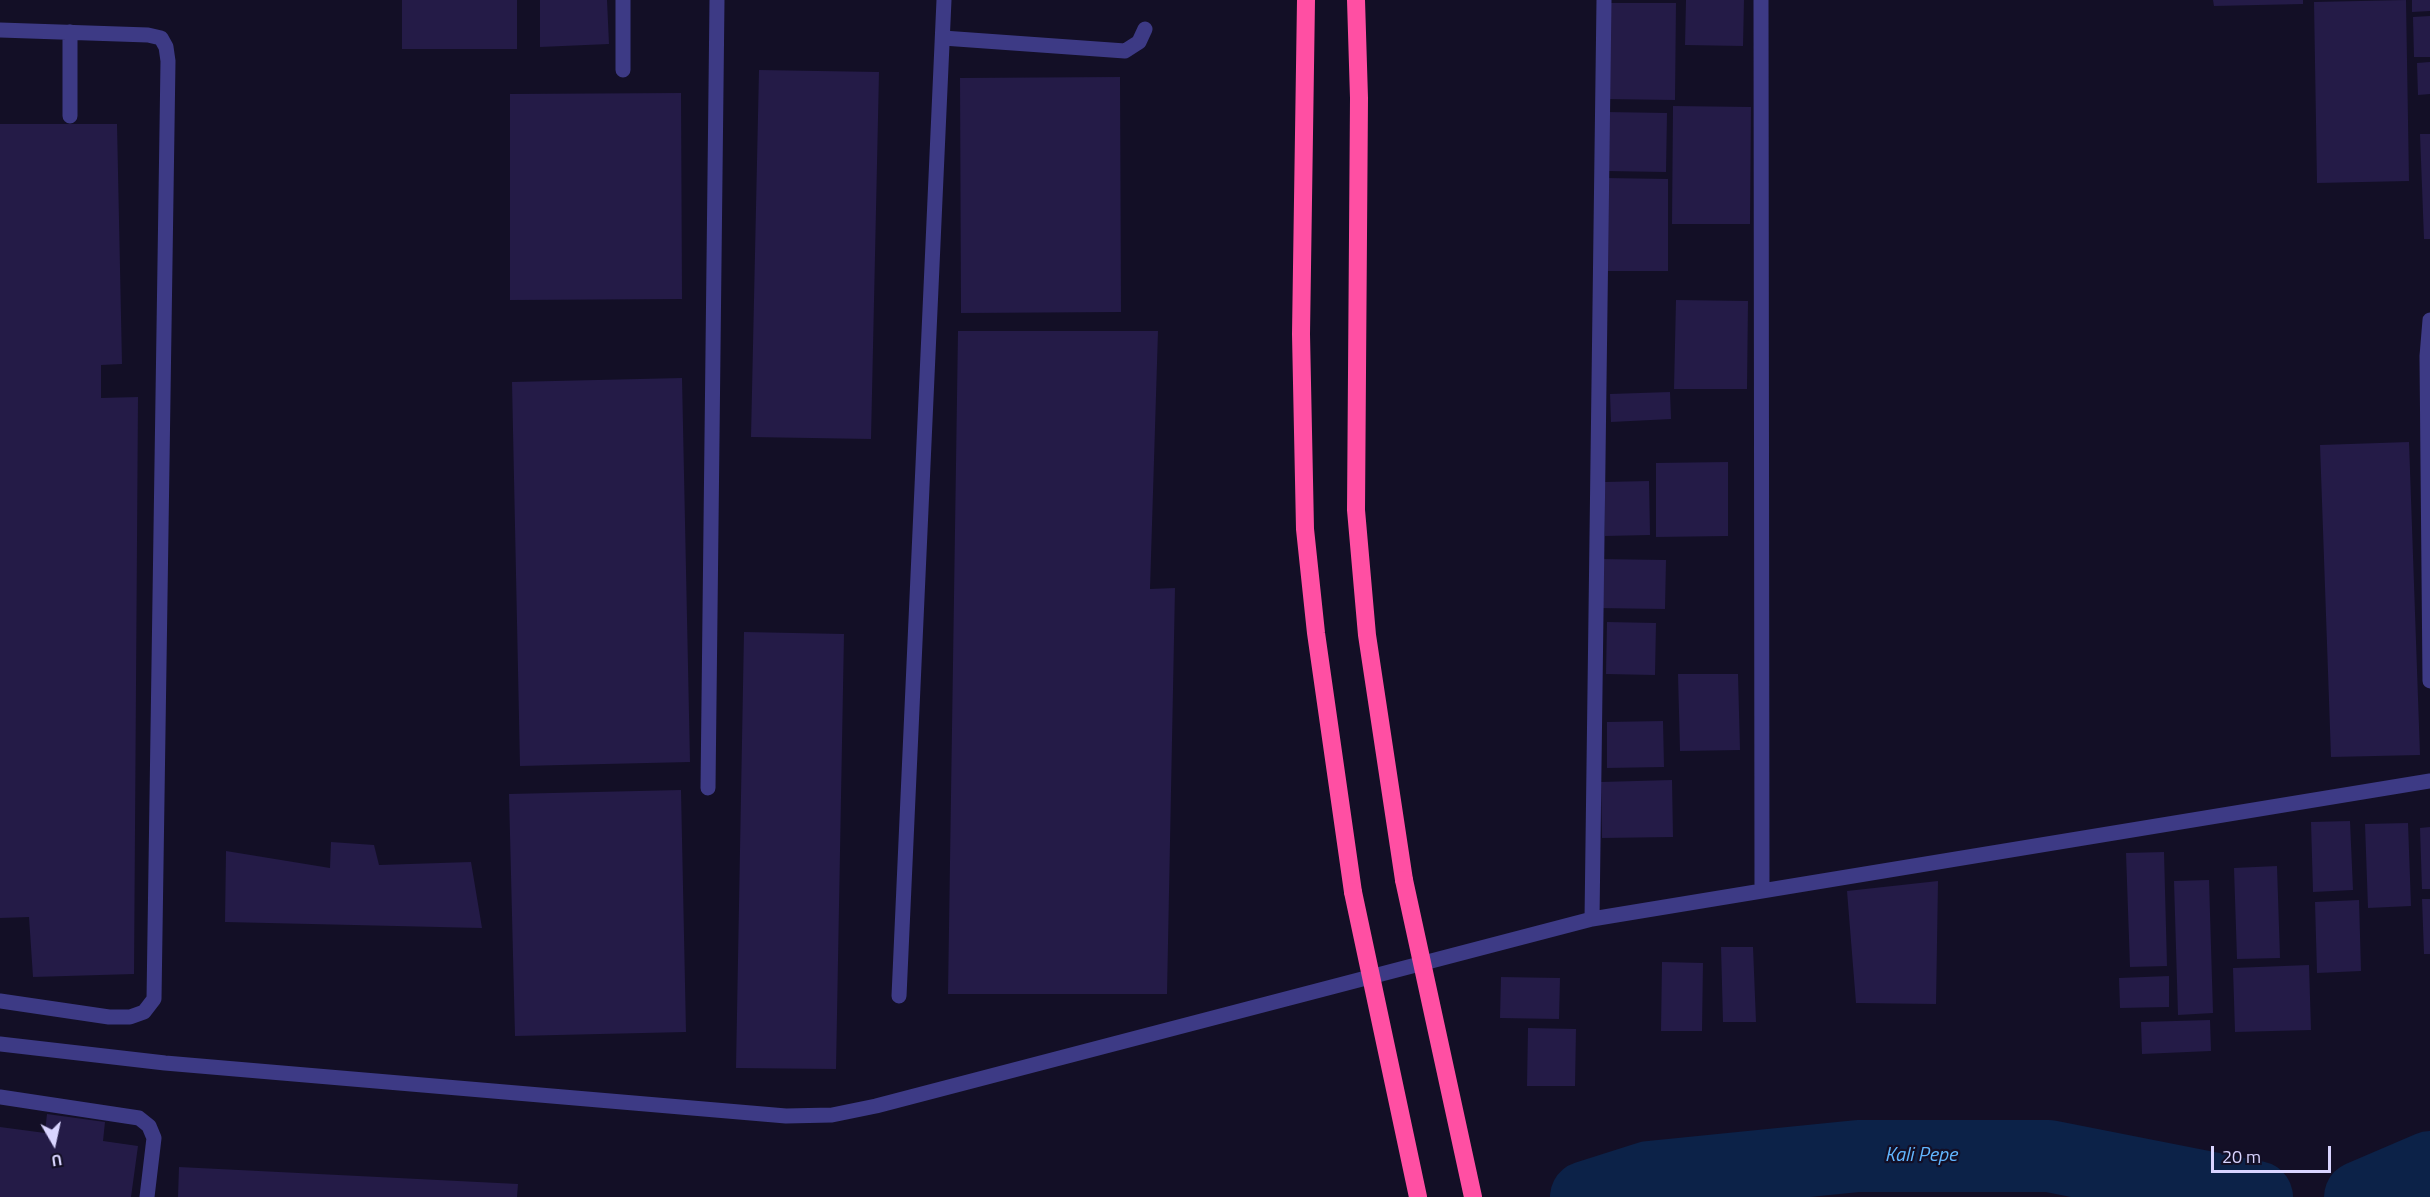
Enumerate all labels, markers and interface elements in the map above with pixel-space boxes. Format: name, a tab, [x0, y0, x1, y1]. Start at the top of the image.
north arrow	[24, 1113, 84, 1173]
scale bar	[2214, 1134, 2334, 1172]
text: 20 m	[2222, 1143, 2261, 1170]
water label: Kali Pepe	[1885, 1144, 1957, 1168]
text: U	[50, 1148, 64, 1173]

